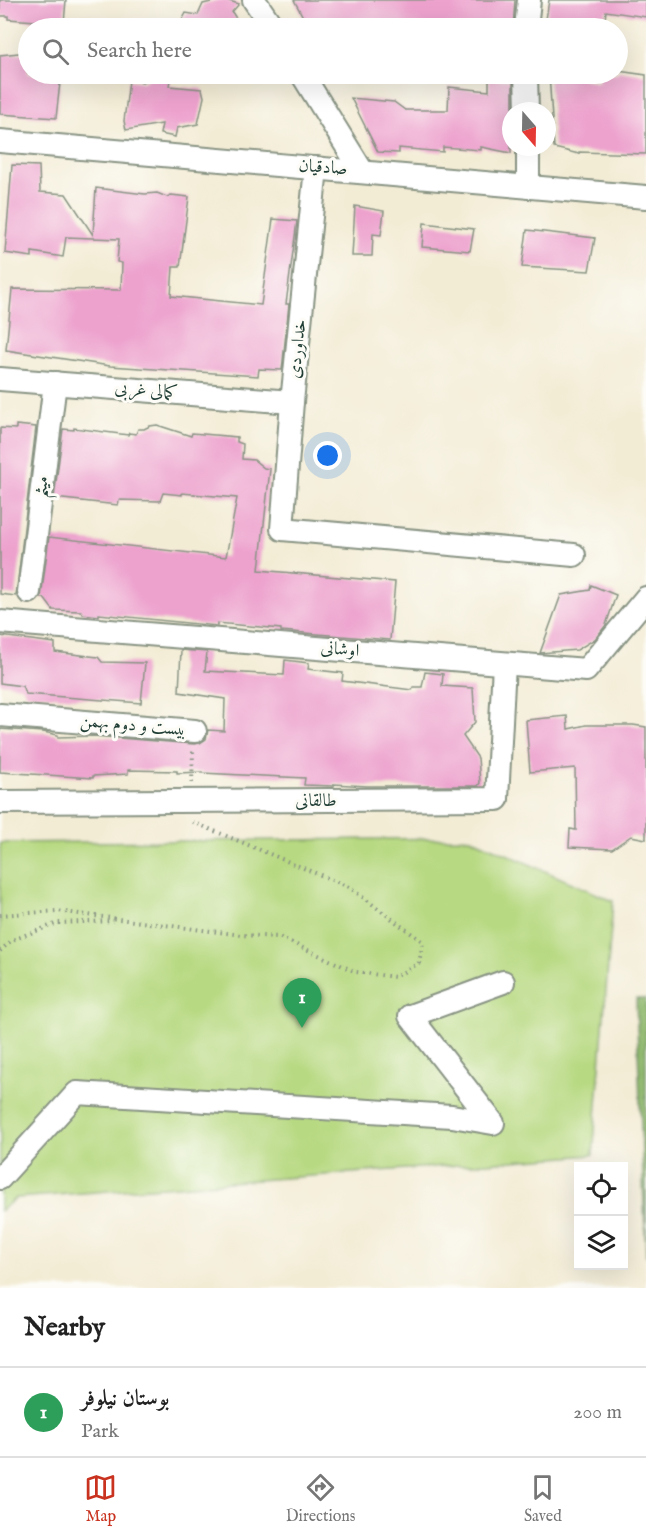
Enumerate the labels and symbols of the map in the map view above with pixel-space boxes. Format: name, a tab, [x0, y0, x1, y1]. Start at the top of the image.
north arrow	[502, 102, 556, 156]
street label: صادقیان	[298, 155, 348, 181]
street label: خداوردی	[283, 318, 313, 380]
street label: کمالی غربی	[114, 377, 178, 405]
your location	[313, 441, 342, 470]
street label: میثم	[29, 475, 60, 500]
street label: اوشانی	[320, 637, 360, 663]
street label: بیست و دوم بهمن	[79, 710, 187, 745]
street label: طالقانی	[295, 790, 337, 813]
pin: 1	[282, 978, 322, 1028]

